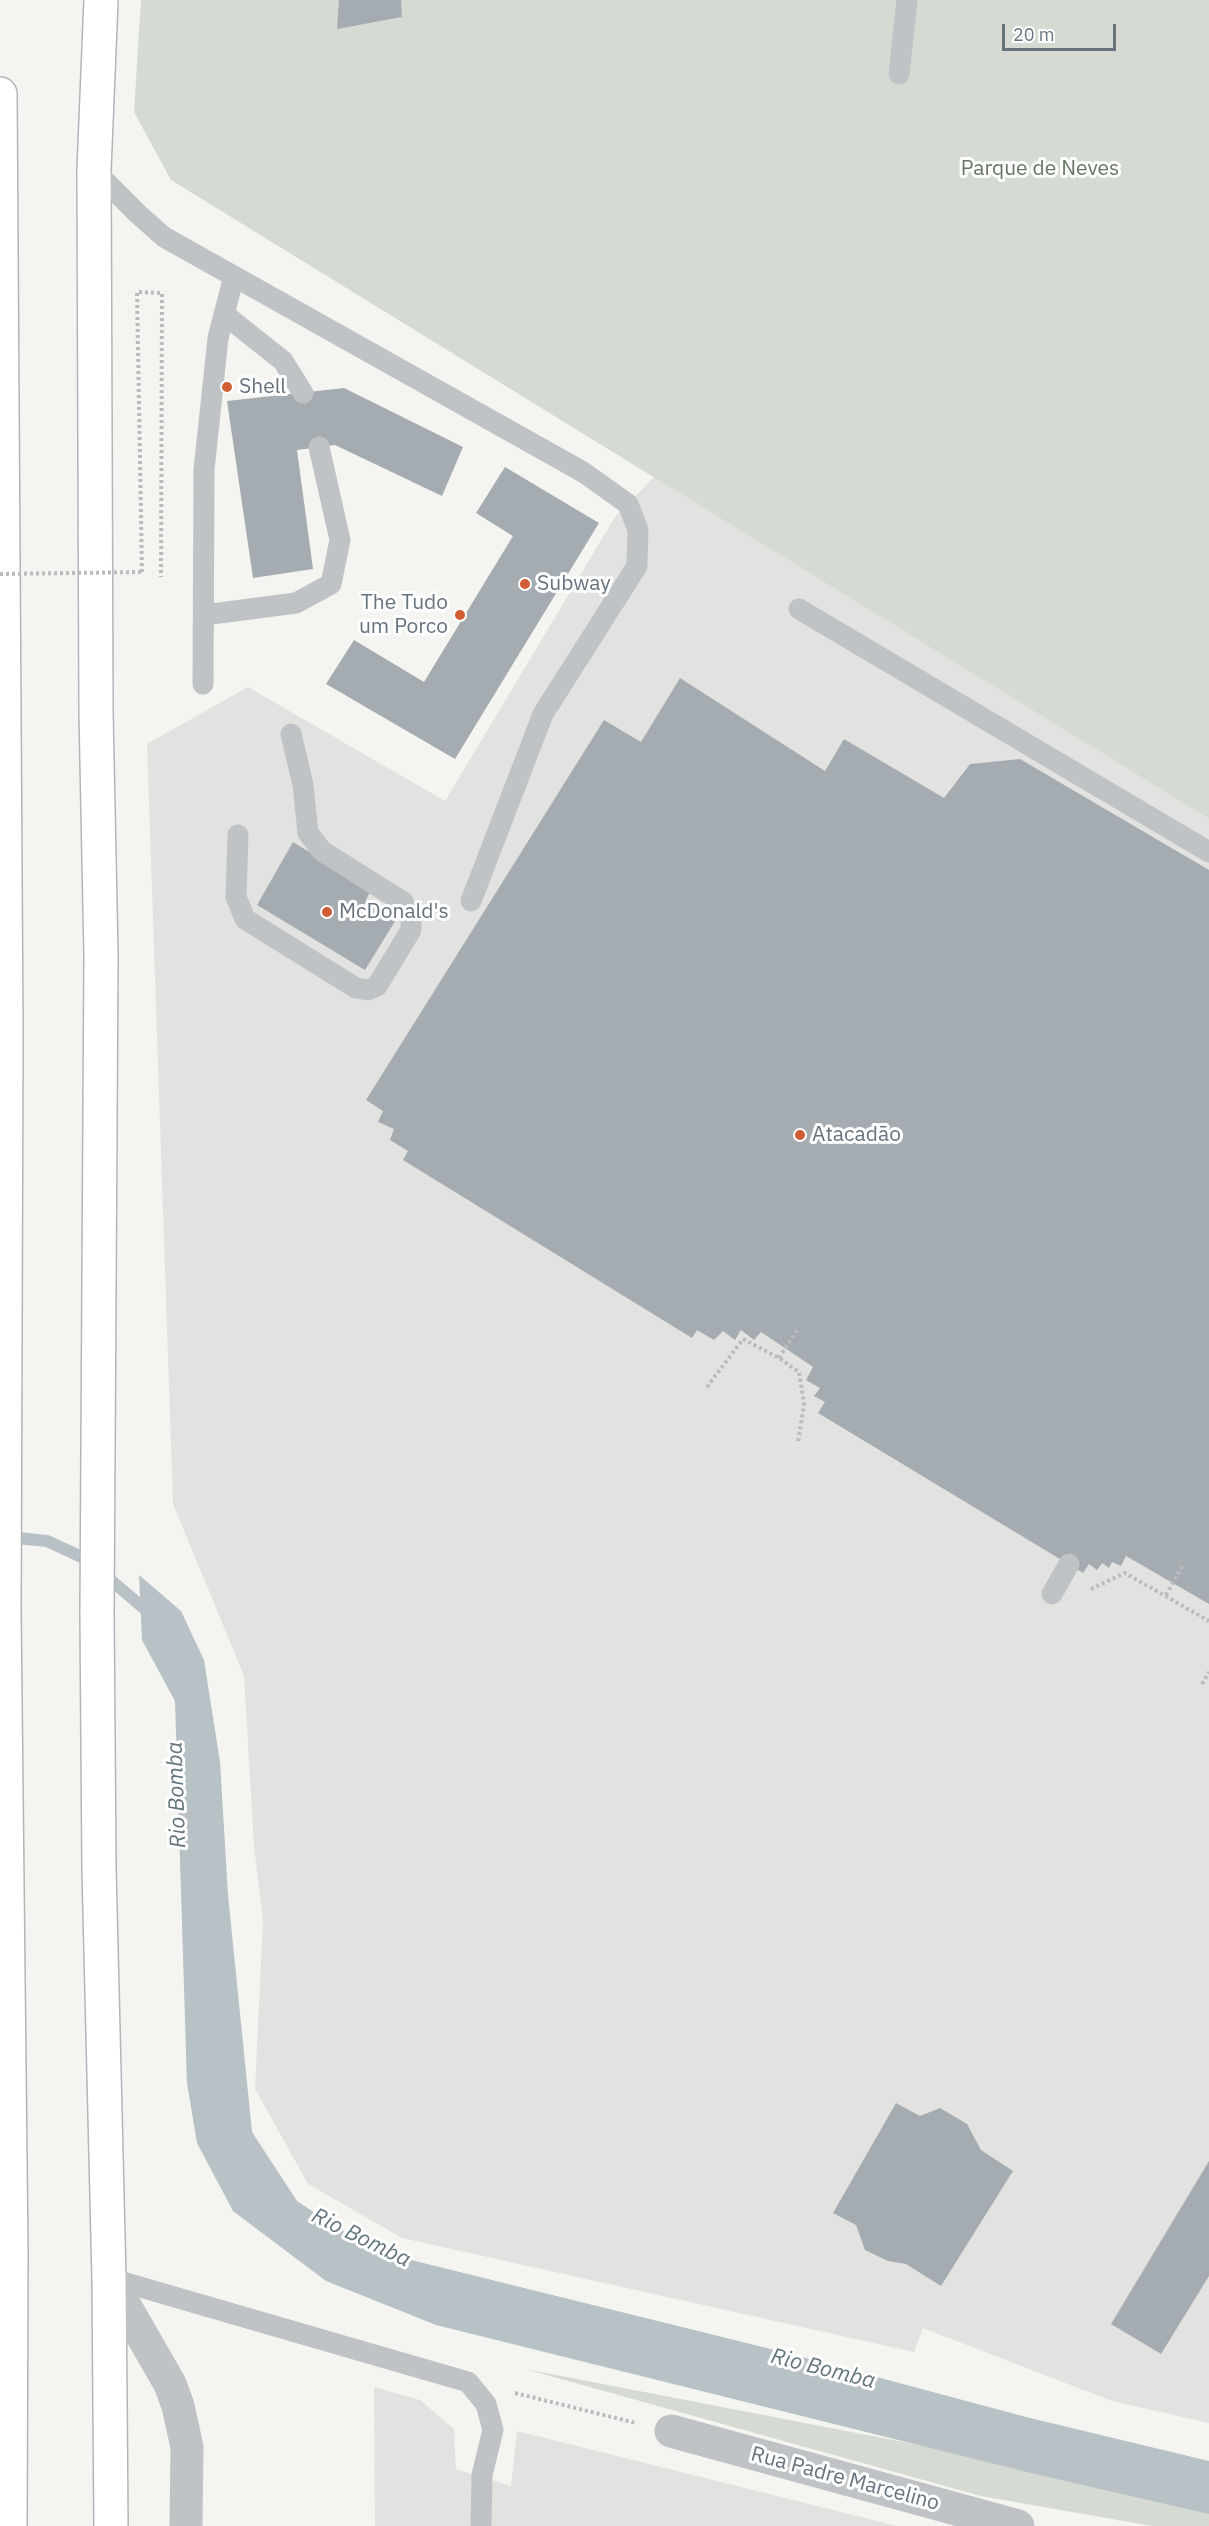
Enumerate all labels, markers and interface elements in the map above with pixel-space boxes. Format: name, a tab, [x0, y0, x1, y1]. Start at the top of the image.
scale bar	[1005, 12, 1119, 50]
text: 20 m	[1013, 23, 1055, 46]
park label: Parque de Neves	[961, 156, 1119, 182]
place label: Shell	[239, 374, 286, 400]
marker: Shell	[220, 380, 234, 394]
place label: Subway	[537, 571, 611, 597]
marker: Subway	[518, 577, 532, 591]
place label: The Tudo um Porco	[359, 590, 448, 640]
marker: The Tudo um Porco	[453, 608, 467, 622]
place label: McDonald's	[339, 899, 449, 925]
marker: McDonald's	[320, 905, 334, 919]
place label: Atacadão	[812, 1122, 901, 1148]
marker: Atacadão	[793, 1128, 807, 1142]
water label: Rio Bomba	[162, 1741, 192, 1849]
water label: Rio Bomba	[307, 2203, 415, 2273]
water label: Rio Bomba	[768, 2343, 878, 2395]
street label: Rua Padre Marcelino	[748, 2442, 942, 2516]

